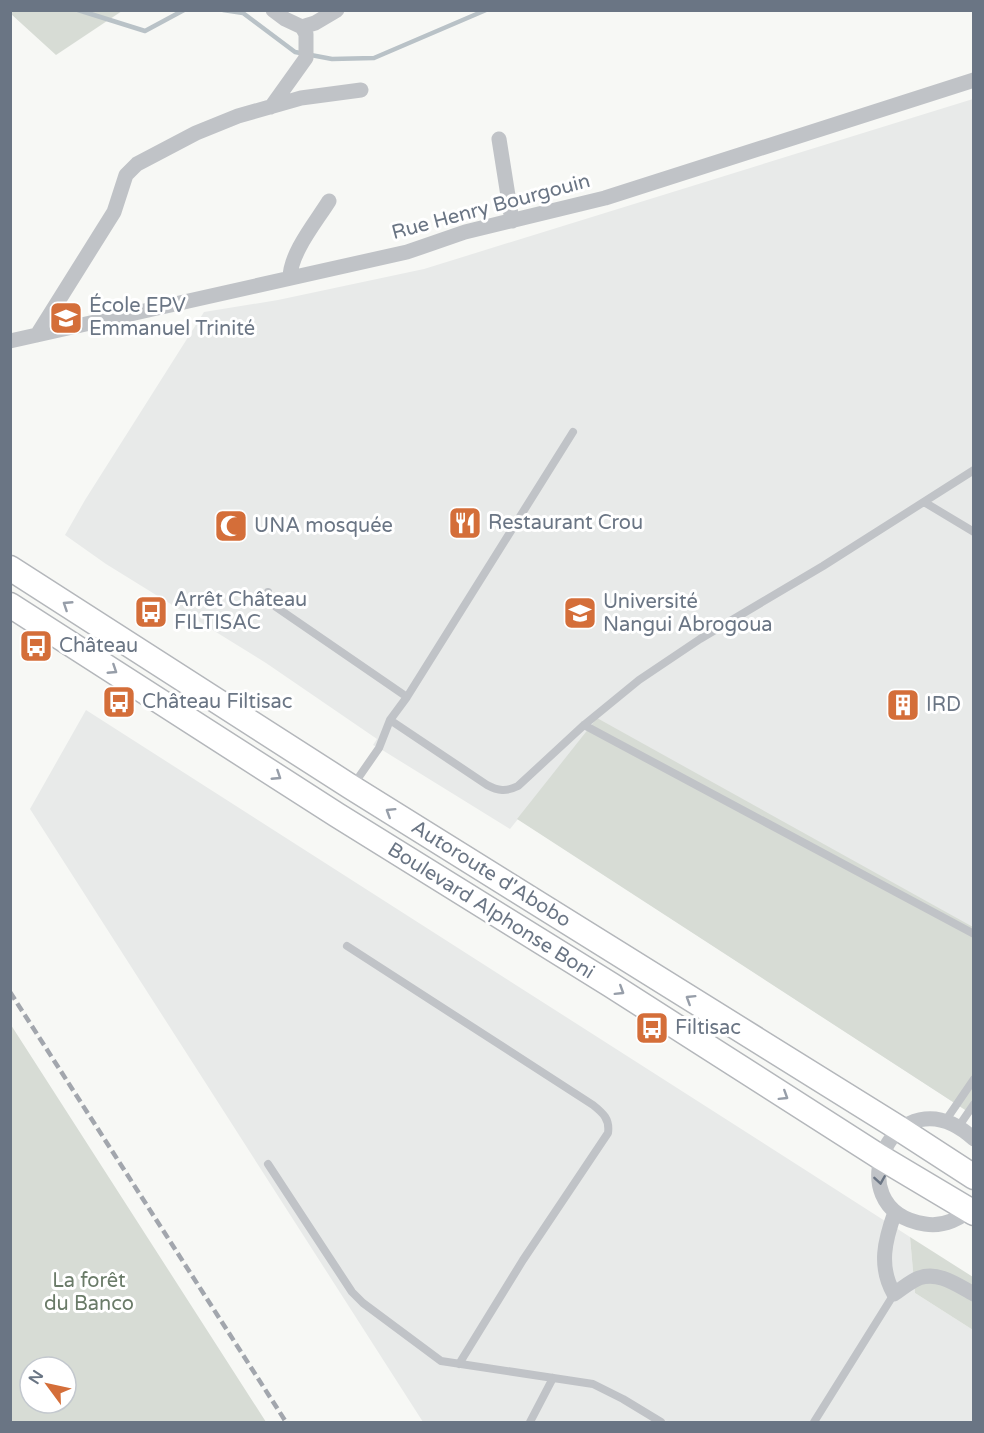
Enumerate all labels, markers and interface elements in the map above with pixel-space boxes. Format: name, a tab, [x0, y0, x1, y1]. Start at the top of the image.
street label: Rue Henry Bourgouin	[389, 169, 593, 245]
place label: École EPV Emmanuel Trinité	[89, 293, 255, 341]
school or university icon: École EPV Emmanuel Trinité	[48, 300, 84, 336]
restaurant icon: Restaurant Crou	[447, 505, 483, 541]
mosque icon: UNA mosquée	[213, 508, 249, 544]
place label: Restaurant Crou	[488, 511, 643, 535]
place label: UNA mosquée	[254, 514, 393, 538]
place label: Arrêt Château FILTISAC	[174, 588, 307, 635]
place label: Université Nangui Abrogoua	[603, 590, 773, 637]
bus stop icon: Arrêt Château FILTISAC	[133, 594, 169, 630]
school or university icon: Université Nangui Abrogoua	[562, 595, 598, 631]
one-way arrow	[63, 600, 73, 612]
bus stop icon: Château	[18, 628, 54, 664]
place label: Château	[59, 634, 138, 658]
one-way arrow	[106, 663, 117, 674]
bus stop icon: Château Filtisac	[101, 684, 137, 720]
building icon: IRD	[885, 687, 921, 723]
place label: Château Filtisac	[142, 690, 292, 714]
place label: IRD	[926, 693, 961, 717]
one-way arrow	[271, 768, 281, 780]
one-way arrow	[386, 807, 396, 819]
street label: Autoroute d'Abobo	[407, 815, 575, 933]
street label: Boulevard Alphonse Boni	[383, 837, 599, 985]
one-way arrow	[613, 984, 624, 995]
one-way arrow	[685, 995, 696, 1006]
bus stop icon: Filtisac	[634, 1010, 670, 1046]
place label: Filtisac	[675, 1016, 741, 1040]
one-way arrow	[778, 1088, 788, 1100]
one-way arrow	[874, 1176, 886, 1185]
park label: La forêt du Banco	[44, 1269, 134, 1316]
north arrow	[18, 1355, 78, 1415]
text: N	[24, 1367, 48, 1388]

